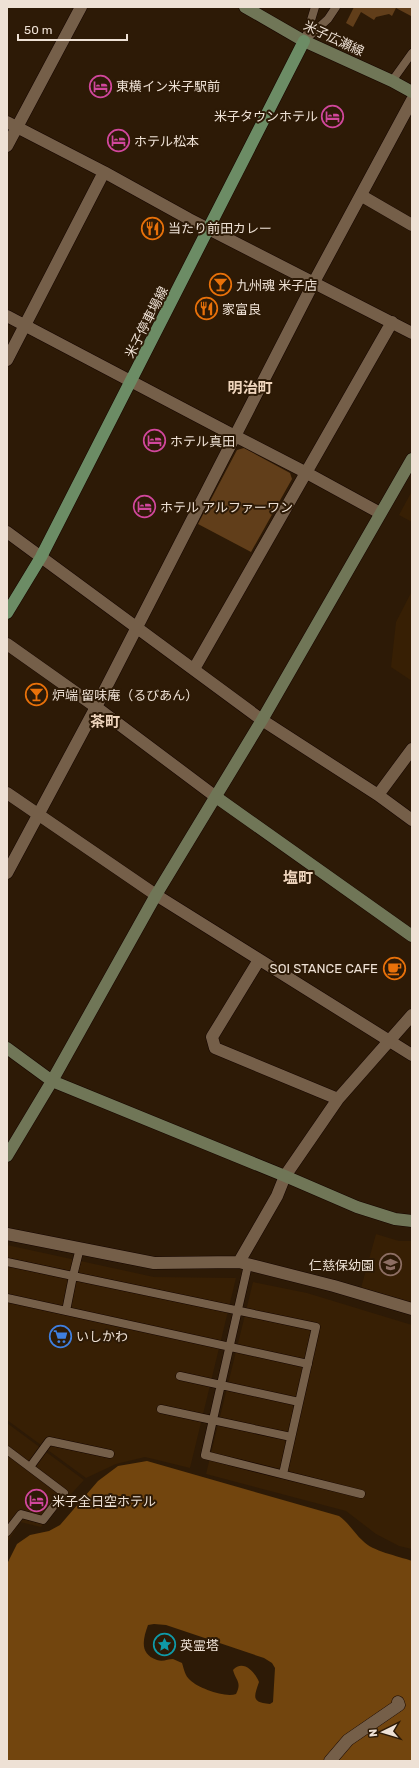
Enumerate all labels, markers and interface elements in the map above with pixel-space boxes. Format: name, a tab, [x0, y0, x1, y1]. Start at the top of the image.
scale bar	[18, 16, 127, 42]
street label: 米子広瀬線	[301, 18, 366, 59]
text: 50 m	[24, 23, 52, 37]
hotel icon: 東横イン米子駅前	[87, 73, 113, 99]
place label: 東横イン米子駅前	[116, 79, 220, 94]
hotel icon: 米子タウンホテル	[320, 103, 346, 129]
place label: 米子タウンホテル	[214, 109, 318, 124]
hotel icon: ホテル松本	[105, 128, 131, 154]
place label: ホテル松本	[134, 134, 199, 149]
restaurant icon: 当たり前田カレー	[140, 215, 166, 241]
place label: 当たり前田カレー	[168, 221, 272, 236]
bar icon: 九州魂 米子店	[207, 272, 233, 298]
place label: 九州魂 米子店	[236, 278, 317, 293]
street label: 米子停車場線	[122, 284, 171, 360]
restaurant icon: 家富良	[193, 296, 219, 322]
place label: 家富良	[222, 302, 261, 317]
district label: 明治町	[227, 379, 273, 397]
hotel icon: ホテル真田	[141, 428, 167, 454]
place label: ホテル真田	[170, 434, 235, 449]
hotel icon: ホテル アルファーワン	[131, 494, 157, 520]
place label: ホテル アルファーワン	[160, 500, 293, 515]
bar icon: 炉端 留味庵（るびあん）	[23, 682, 49, 708]
place label: 炉端 留味庵（るびあん）	[52, 688, 198, 703]
district label: 茶町	[90, 713, 120, 731]
district label: 塩町	[283, 869, 313, 887]
cafe icon: SOI STANCE CAFE	[381, 955, 407, 981]
place label: SOI STANCE CAFE	[270, 961, 378, 976]
school or university icon: 仁慈保幼園	[377, 1252, 403, 1278]
place label: 仁慈保幼園	[309, 1258, 374, 1273]
supermarket icon: いしかわ	[47, 1323, 73, 1349]
place label: いしかわ	[76, 1329, 128, 1344]
hotel icon: 米子全日空ホテル	[23, 1488, 49, 1514]
place label: 米子全日空ホテル	[52, 1494, 156, 1509]
place icon: 英霊塔	[151, 1632, 177, 1658]
place label: 英霊塔	[180, 1638, 219, 1653]
north arrow	[363, 1712, 403, 1752]
text: N	[367, 1728, 380, 1737]

